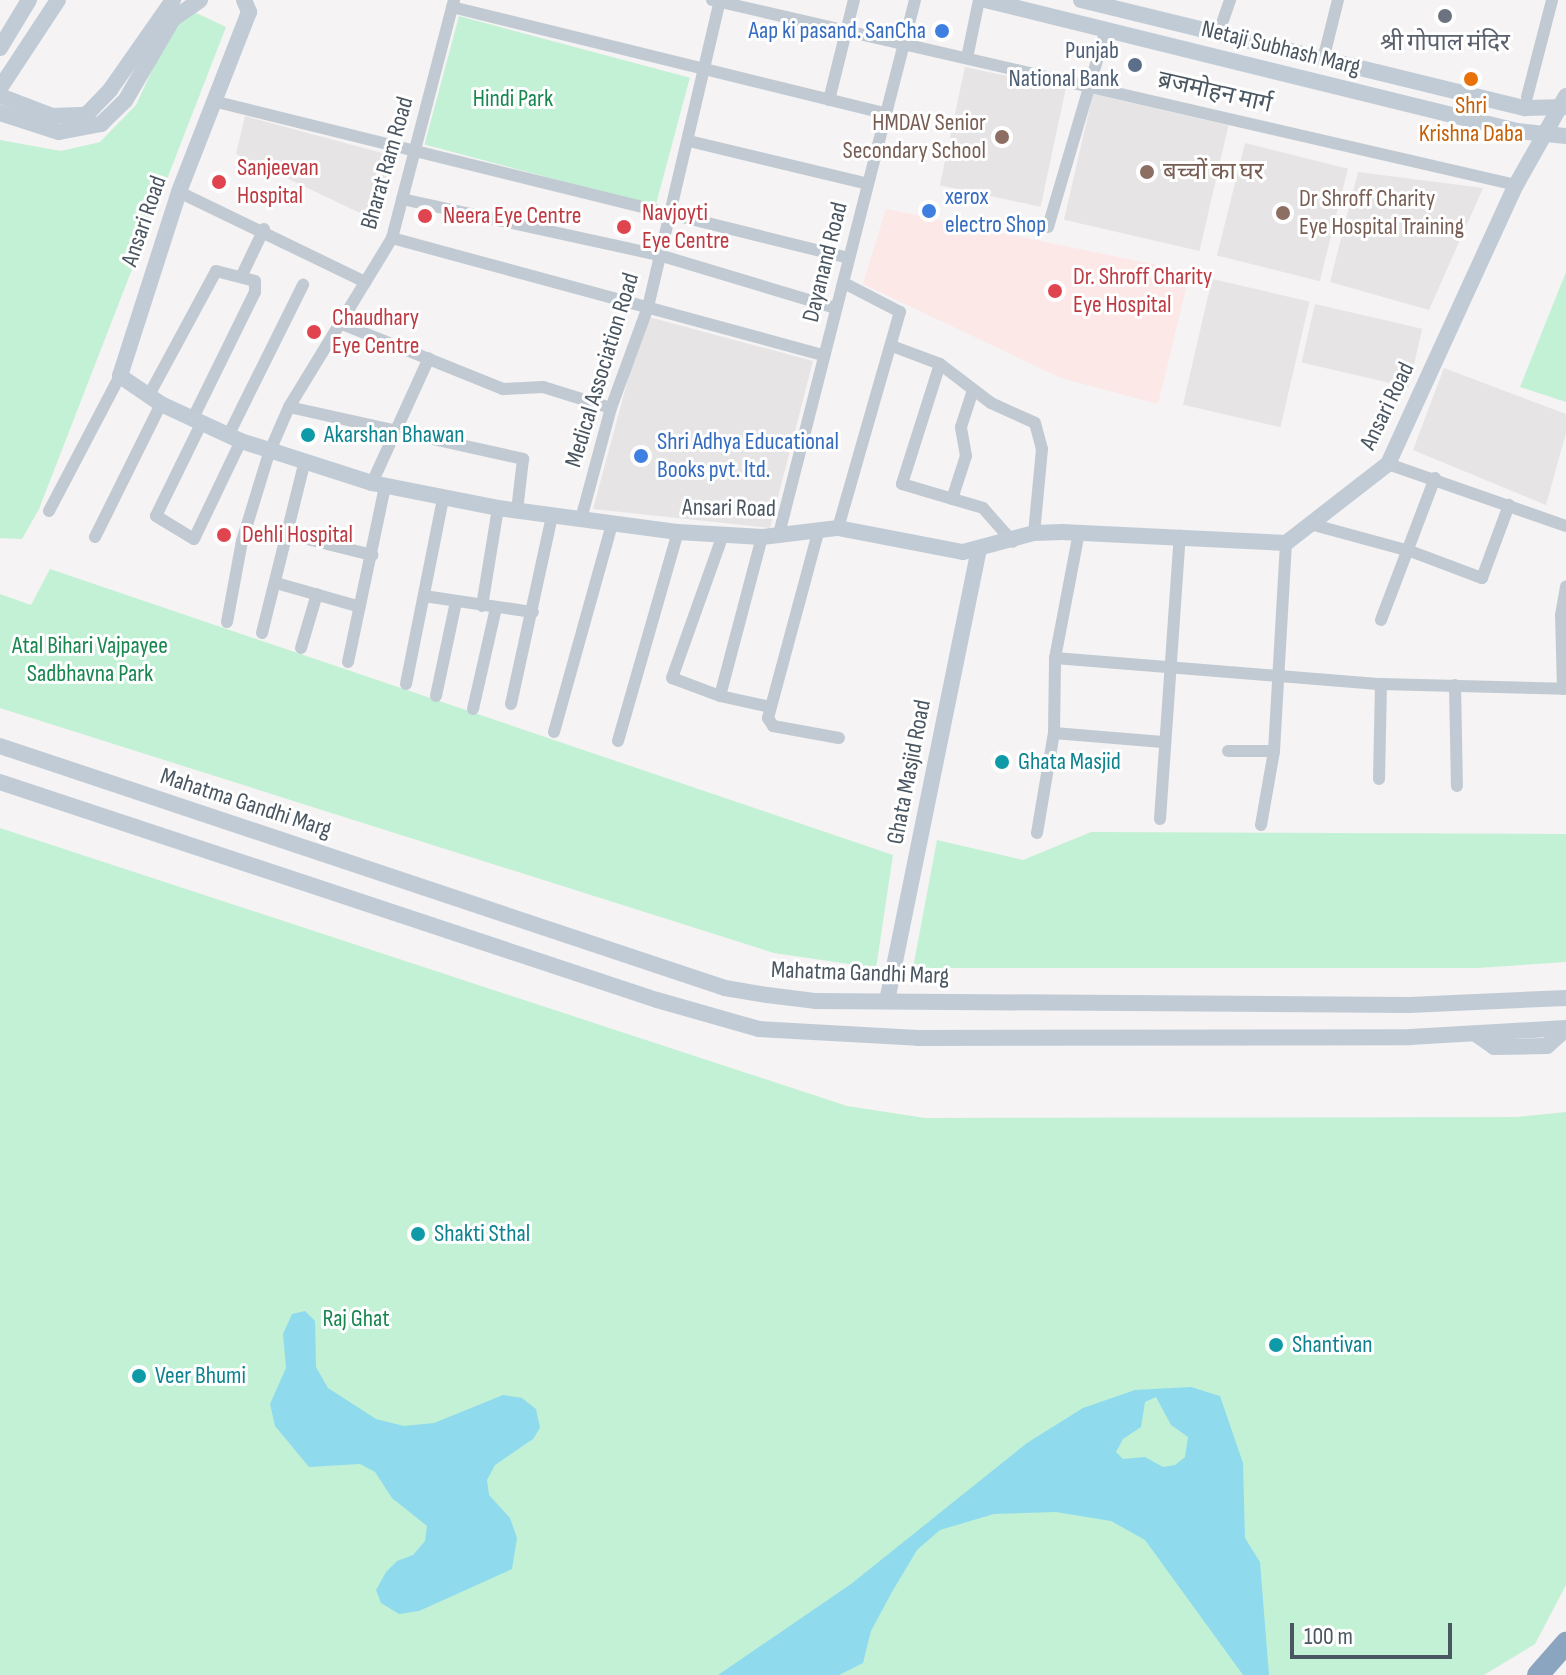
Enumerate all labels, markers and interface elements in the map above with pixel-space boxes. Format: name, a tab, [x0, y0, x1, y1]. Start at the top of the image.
marker: श्री गोपाल मंदिर	[1436, 7, 1454, 25]
street label: Netaji Subhash Marg	[1199, 14, 1363, 82]
place label: Aap ki pasand. SanCha	[748, 17, 926, 45]
marker: Aap ki pasand. SanCha	[933, 22, 951, 40]
place label: श्री गोपाल मंदिर	[1380, 29, 1510, 57]
place label: Punjab National Bank	[1009, 37, 1119, 93]
marker: Punjab National Bank	[1126, 56, 1144, 74]
street label: ब्रजमोहन मार्ग	[1155, 65, 1275, 119]
marker: Shri Krishna Daba	[1462, 70, 1480, 88]
park label: Hindi Park	[473, 85, 553, 113]
place label: Shri Krishna Daba	[1419, 92, 1523, 148]
street label: Bharat Ram Road	[354, 94, 420, 232]
place label: HMDAV Senior Secondary School	[842, 109, 986, 165]
marker: HMDAV Senior Secondary School	[993, 128, 1011, 146]
place label: Sanjeevan Hospital	[237, 154, 319, 210]
place label: बच्चों का घर	[1163, 158, 1263, 186]
marker: बच्चों का घर	[1138, 163, 1156, 181]
marker: Sanjeevan Hospital	[208, 171, 230, 193]
street label: Ansari Road	[115, 172, 173, 270]
place label: xerox electro Shop	[945, 183, 1046, 239]
place label: Dr Shroff Charity Eye Hospital Training	[1299, 185, 1464, 241]
place label: Navjoyti Eye Centre	[642, 199, 729, 255]
street label: Dayanand Road	[796, 199, 854, 325]
place label: Neera Eye Centre	[443, 202, 582, 230]
marker: xerox electro Shop	[920, 202, 938, 220]
marker: Dr Shroff Charity Eye Hospital Training	[1274, 204, 1292, 222]
marker: Neera Eye Centre	[414, 205, 436, 227]
marker: Navjoyti Eye Centre	[613, 216, 635, 238]
place label: Dr. Shroff Charity Eye Hospital	[1073, 263, 1212, 319]
street label: Medical Association Road	[559, 269, 645, 471]
marker: Dr. Shroff Charity Eye Hospital	[1044, 280, 1066, 302]
place label: Chaudhary Eye Centre	[332, 304, 419, 360]
marker: Chaudhary Eye Centre	[303, 321, 325, 343]
street label: Ansari Road	[1353, 357, 1421, 455]
place label: Akarshan Bhawan	[324, 421, 464, 449]
marker: Akarshan Bhawan	[299, 426, 317, 444]
place label: Shri Adhya Educational Books pvt. ltd.	[657, 428, 839, 484]
marker: Shri Adhya Educational Books pvt. ltd.	[632, 447, 650, 465]
street label: Ansari Road	[682, 493, 776, 523]
place label: Dehli Hospital	[242, 521, 353, 549]
marker: Dehli Hospital	[213, 524, 235, 546]
park label: Atal Bihari Vajpayee Sadbhavna Park	[12, 632, 168, 688]
street label: Ghata Masjid Road	[881, 697, 937, 847]
place label: Ghata Masjid	[1018, 748, 1121, 776]
marker: Ghata Masjid	[993, 753, 1011, 771]
street label: Mahatma Gandhi Marg	[157, 762, 335, 844]
street label: Mahatma Gandhi Marg	[771, 956, 949, 990]
place label: Shakti Sthal	[434, 1220, 530, 1248]
marker: Shakti Sthal	[409, 1225, 427, 1243]
park label: Raj Ghat	[323, 1305, 389, 1333]
place label: Shantivan	[1292, 1331, 1372, 1359]
marker: Shantivan	[1267, 1336, 1285, 1354]
place label: Veer Bhumi	[155, 1362, 246, 1390]
marker: Veer Bhumi	[130, 1367, 148, 1385]
scale bar	[1294, 1607, 1456, 1657]
text: 100 m	[1304, 1622, 1353, 1651]

